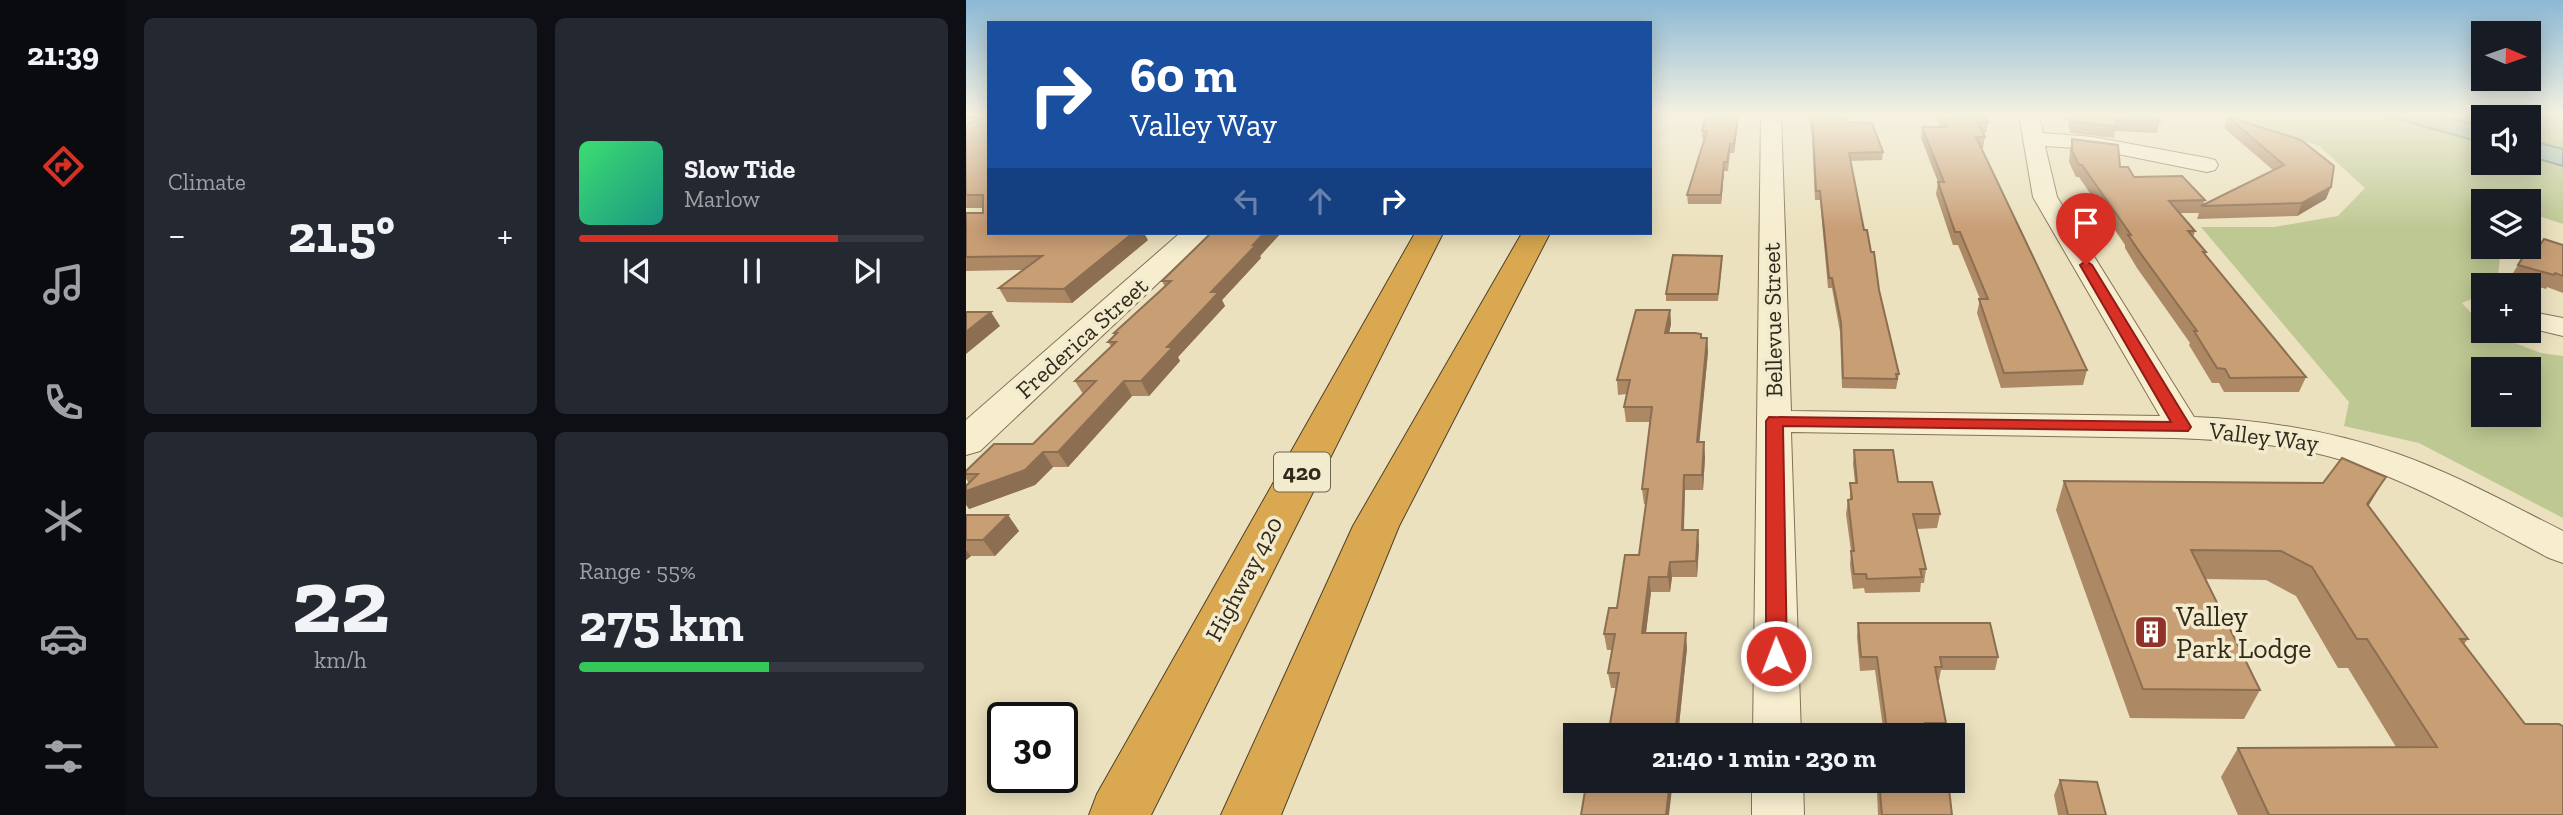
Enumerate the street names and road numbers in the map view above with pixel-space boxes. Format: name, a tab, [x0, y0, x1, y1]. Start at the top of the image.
street label: Bellevue Street	[1757, 242, 1788, 398]
street label: Frederica Street	[1010, 271, 1154, 404]
street label: Valley Way	[2207, 415, 2321, 458]
road number: 420	[1274, 452, 1330, 492]
street label: Highway 420	[1199, 512, 1288, 646]

